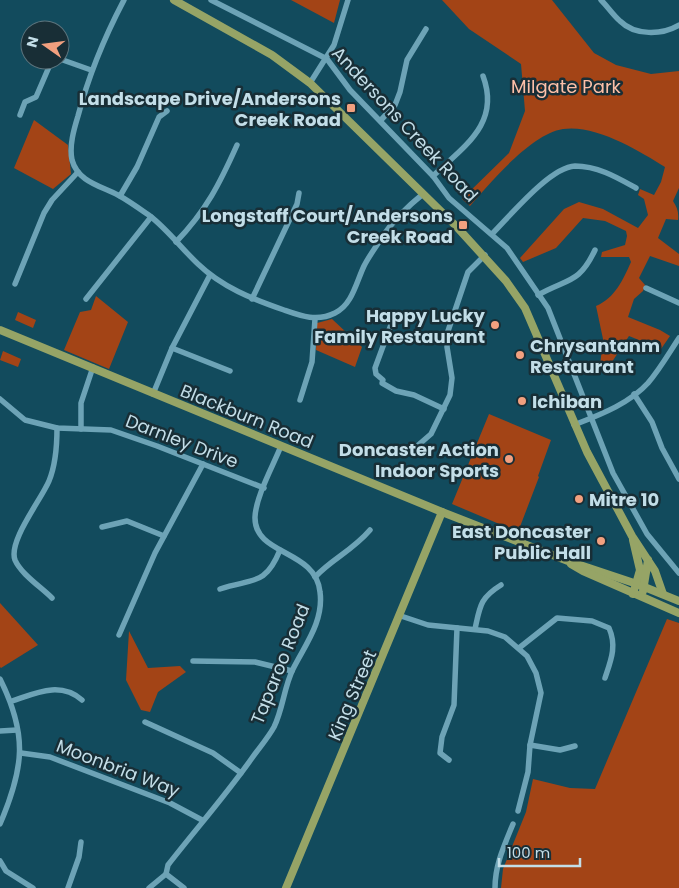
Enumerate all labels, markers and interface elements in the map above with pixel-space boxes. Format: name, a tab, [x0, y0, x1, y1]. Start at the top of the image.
north arrow	[20, 20, 70, 70]
text: N	[21, 34, 43, 49]
street label: Andersons Creek Road	[326, 41, 484, 207]
park label: Milgate Park	[511, 74, 622, 99]
place label: Landscape Drive/Andersons Creek Road	[79, 86, 341, 132]
marker: Landscape Drive/Andersons Creek Road	[345, 102, 357, 114]
place label: Longstaff Court/Andersons Creek Road	[202, 203, 453, 249]
marker: Longstaff Court/Andersons Creek Road	[457, 219, 469, 231]
place label: Happy Lucky Family Restaurant	[314, 303, 486, 349]
marker: Happy Lucky Family Restaurant	[489, 319, 501, 331]
place label: Chrysantanm Restaurant	[530, 333, 660, 379]
marker: Chrysantanm Restaurant	[514, 349, 526, 361]
street label: Blackburn Road	[177, 378, 317, 454]
place label: Ichiban	[532, 389, 602, 414]
marker: Ichiban	[516, 395, 528, 407]
street label: Darnley Drive	[122, 408, 242, 474]
place label: Doncaster Action Indoor Sports	[339, 437, 499, 483]
marker: Doncaster Action Indoor Sports	[503, 453, 515, 465]
place label: Mitre 10	[589, 487, 659, 512]
marker: Mitre 10	[573, 493, 585, 505]
place label: East Doncaster Public Hall	[452, 519, 591, 565]
marker: East Doncaster Public Hall	[595, 535, 607, 547]
street label: Taparoo Road	[245, 600, 315, 728]
street label: King Street	[322, 646, 382, 744]
street label: Moonbria Way	[53, 733, 183, 803]
scale bar	[499, 836, 580, 868]
text: 100 m	[507, 842, 550, 863]

